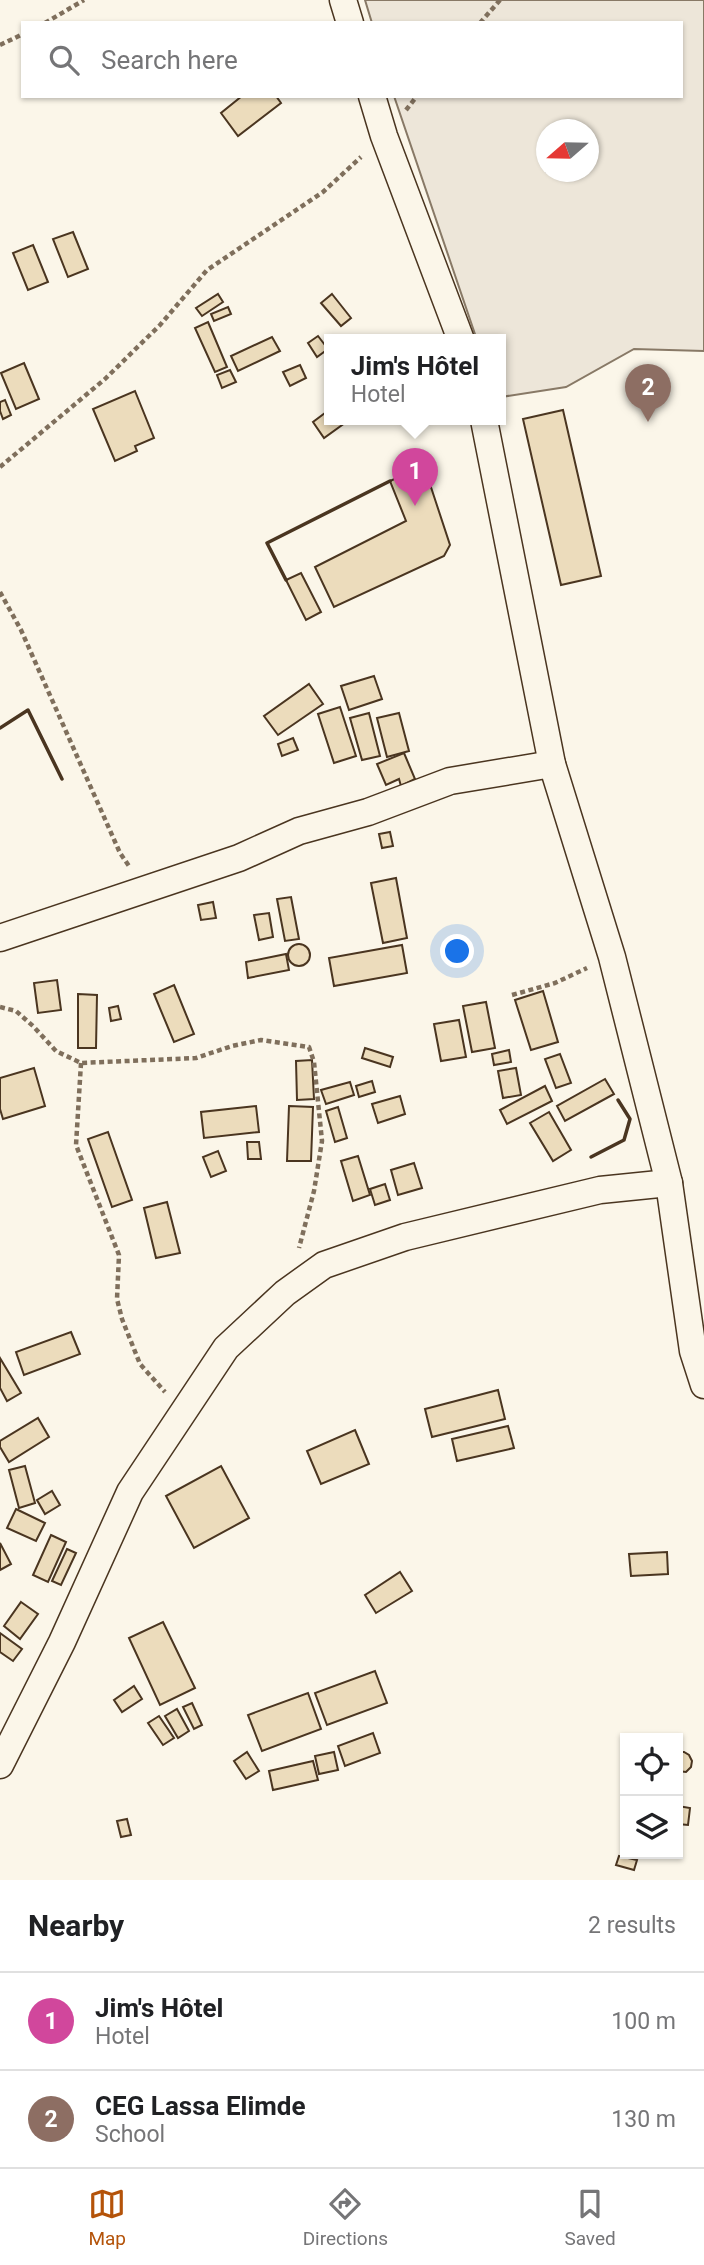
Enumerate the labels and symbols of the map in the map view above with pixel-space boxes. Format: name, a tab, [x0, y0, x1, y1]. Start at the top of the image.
north arrow	[536, 119, 599, 182]
pin: 2	[625, 364, 671, 422]
pin: 1	[392, 448, 438, 506]
your location	[440, 934, 474, 968]

